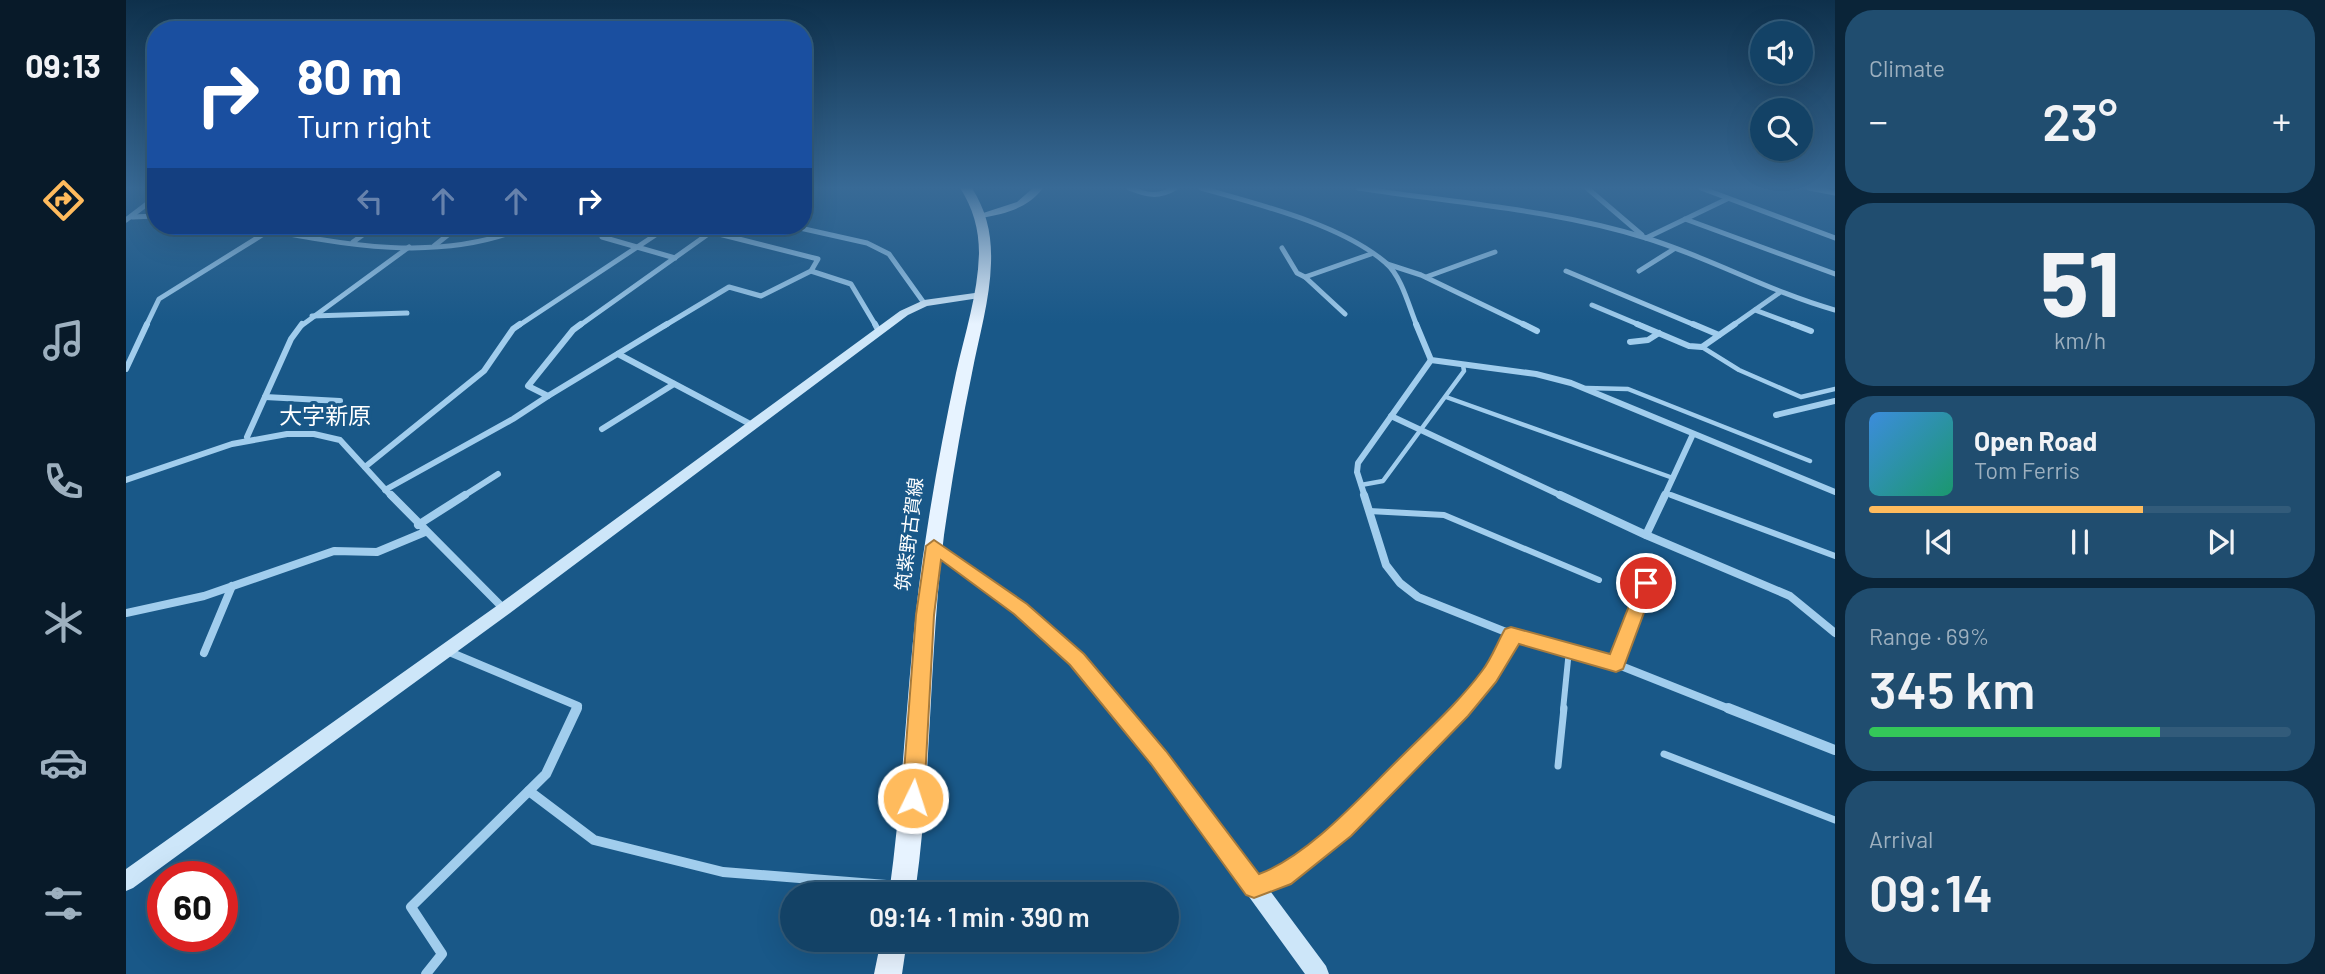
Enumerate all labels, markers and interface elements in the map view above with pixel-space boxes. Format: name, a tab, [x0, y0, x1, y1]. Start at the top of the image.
map controls	[1750, 21, 1813, 161]
button: sound	[1750, 21, 1813, 84]
text: 09:13	[25, 46, 101, 84]
text: 80 m	[297, 46, 402, 105]
icon: right	[182, 49, 273, 140]
text: Climate	[1869, 54, 1945, 82]
text: 23°	[2042, 89, 2118, 151]
text: −	[1869, 97, 1888, 143]
text: +	[2272, 97, 2291, 143]
button: search	[1750, 98, 1813, 161]
text: Turn right	[297, 106, 432, 144]
icon: directions	[39, 176, 88, 225]
icon: left	[351, 182, 389, 220]
icon: ahead	[424, 182, 462, 220]
icon: ahead	[497, 182, 535, 220]
icon: right	[570, 182, 608, 220]
text: 51	[2040, 226, 2120, 335]
icon: music	[39, 316, 88, 365]
text: km/h	[2054, 326, 2106, 354]
district label: 大字新原	[279, 401, 371, 429]
text: Open Road	[1974, 425, 2097, 456]
text: Tom Ferris	[1974, 456, 2080, 484]
icon: phone	[39, 457, 88, 506]
street label: 筑紫野古賀線	[890, 476, 927, 592]
icon: previous	[1920, 523, 1958, 561]
icon: pause	[2061, 523, 2099, 561]
icon: next	[2202, 523, 2240, 561]
pin	[1616, 553, 1676, 613]
icon: arrive	[1627, 564, 1665, 602]
icon: climate	[39, 598, 88, 647]
text: Range · 69%	[1869, 622, 1989, 650]
text: 345 km	[1869, 657, 2035, 719]
icon: car	[39, 738, 88, 787]
position arrow	[876, 761, 950, 835]
text: Arrival	[1869, 825, 1933, 853]
text: 09:14	[1869, 860, 1993, 922]
speed limit sign: 60	[147, 861, 238, 952]
icon: filters	[39, 879, 88, 928]
text: 09:14 · 1 min · 390 m	[869, 901, 1090, 932]

